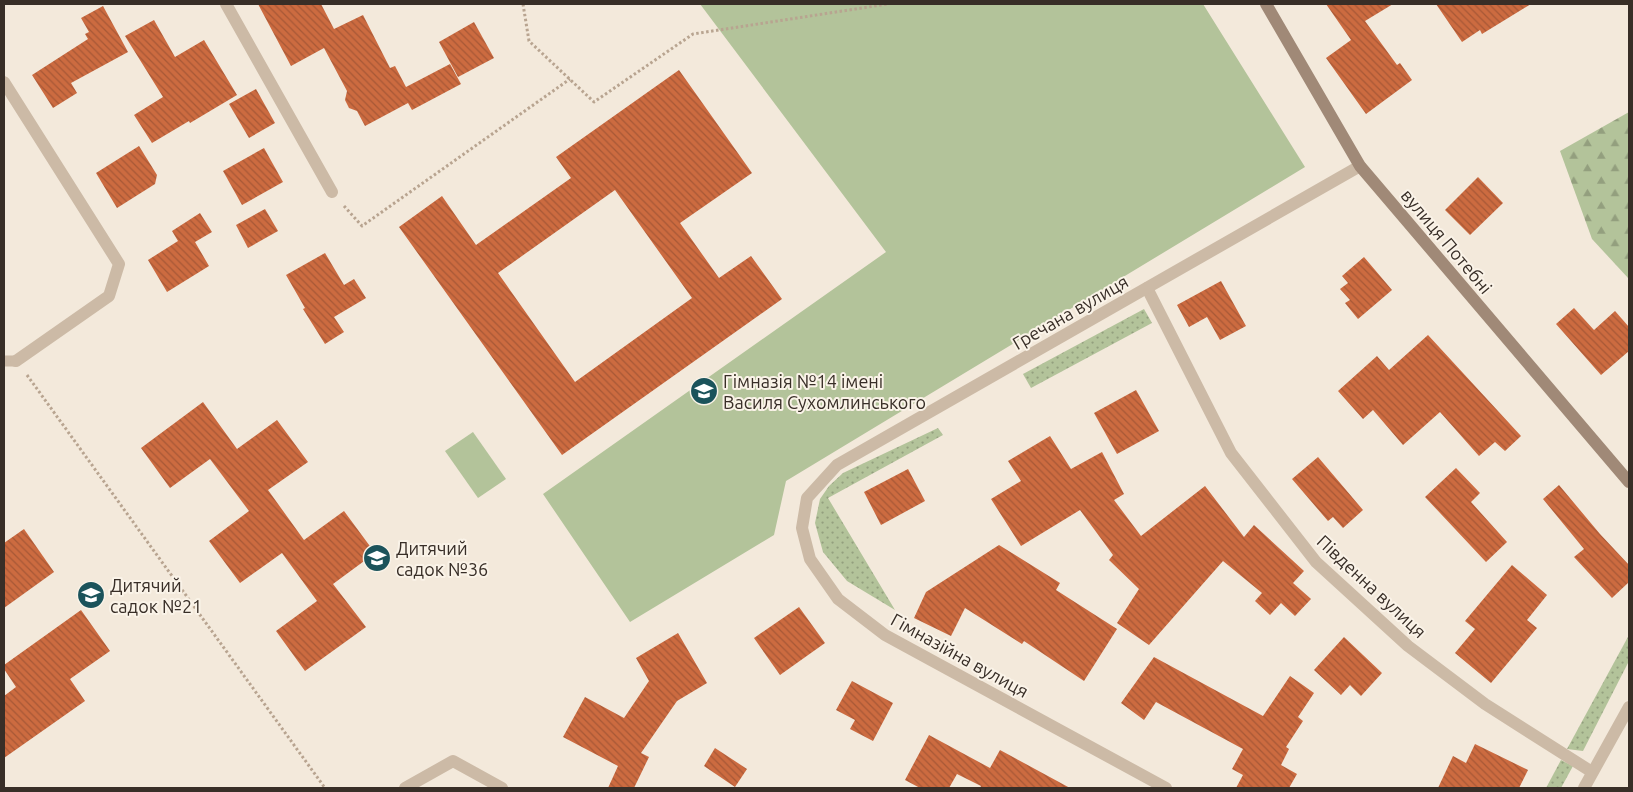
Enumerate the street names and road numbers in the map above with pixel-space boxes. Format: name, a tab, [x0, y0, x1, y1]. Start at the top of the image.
street label: вулиця Потебні	[1398, 185, 1496, 297]
street label: Гречана вулиця	[1009, 271, 1131, 353]
street label: Південна вулиця	[1314, 531, 1430, 641]
street label: Гімназійна вулиця	[888, 609, 1032, 701]

